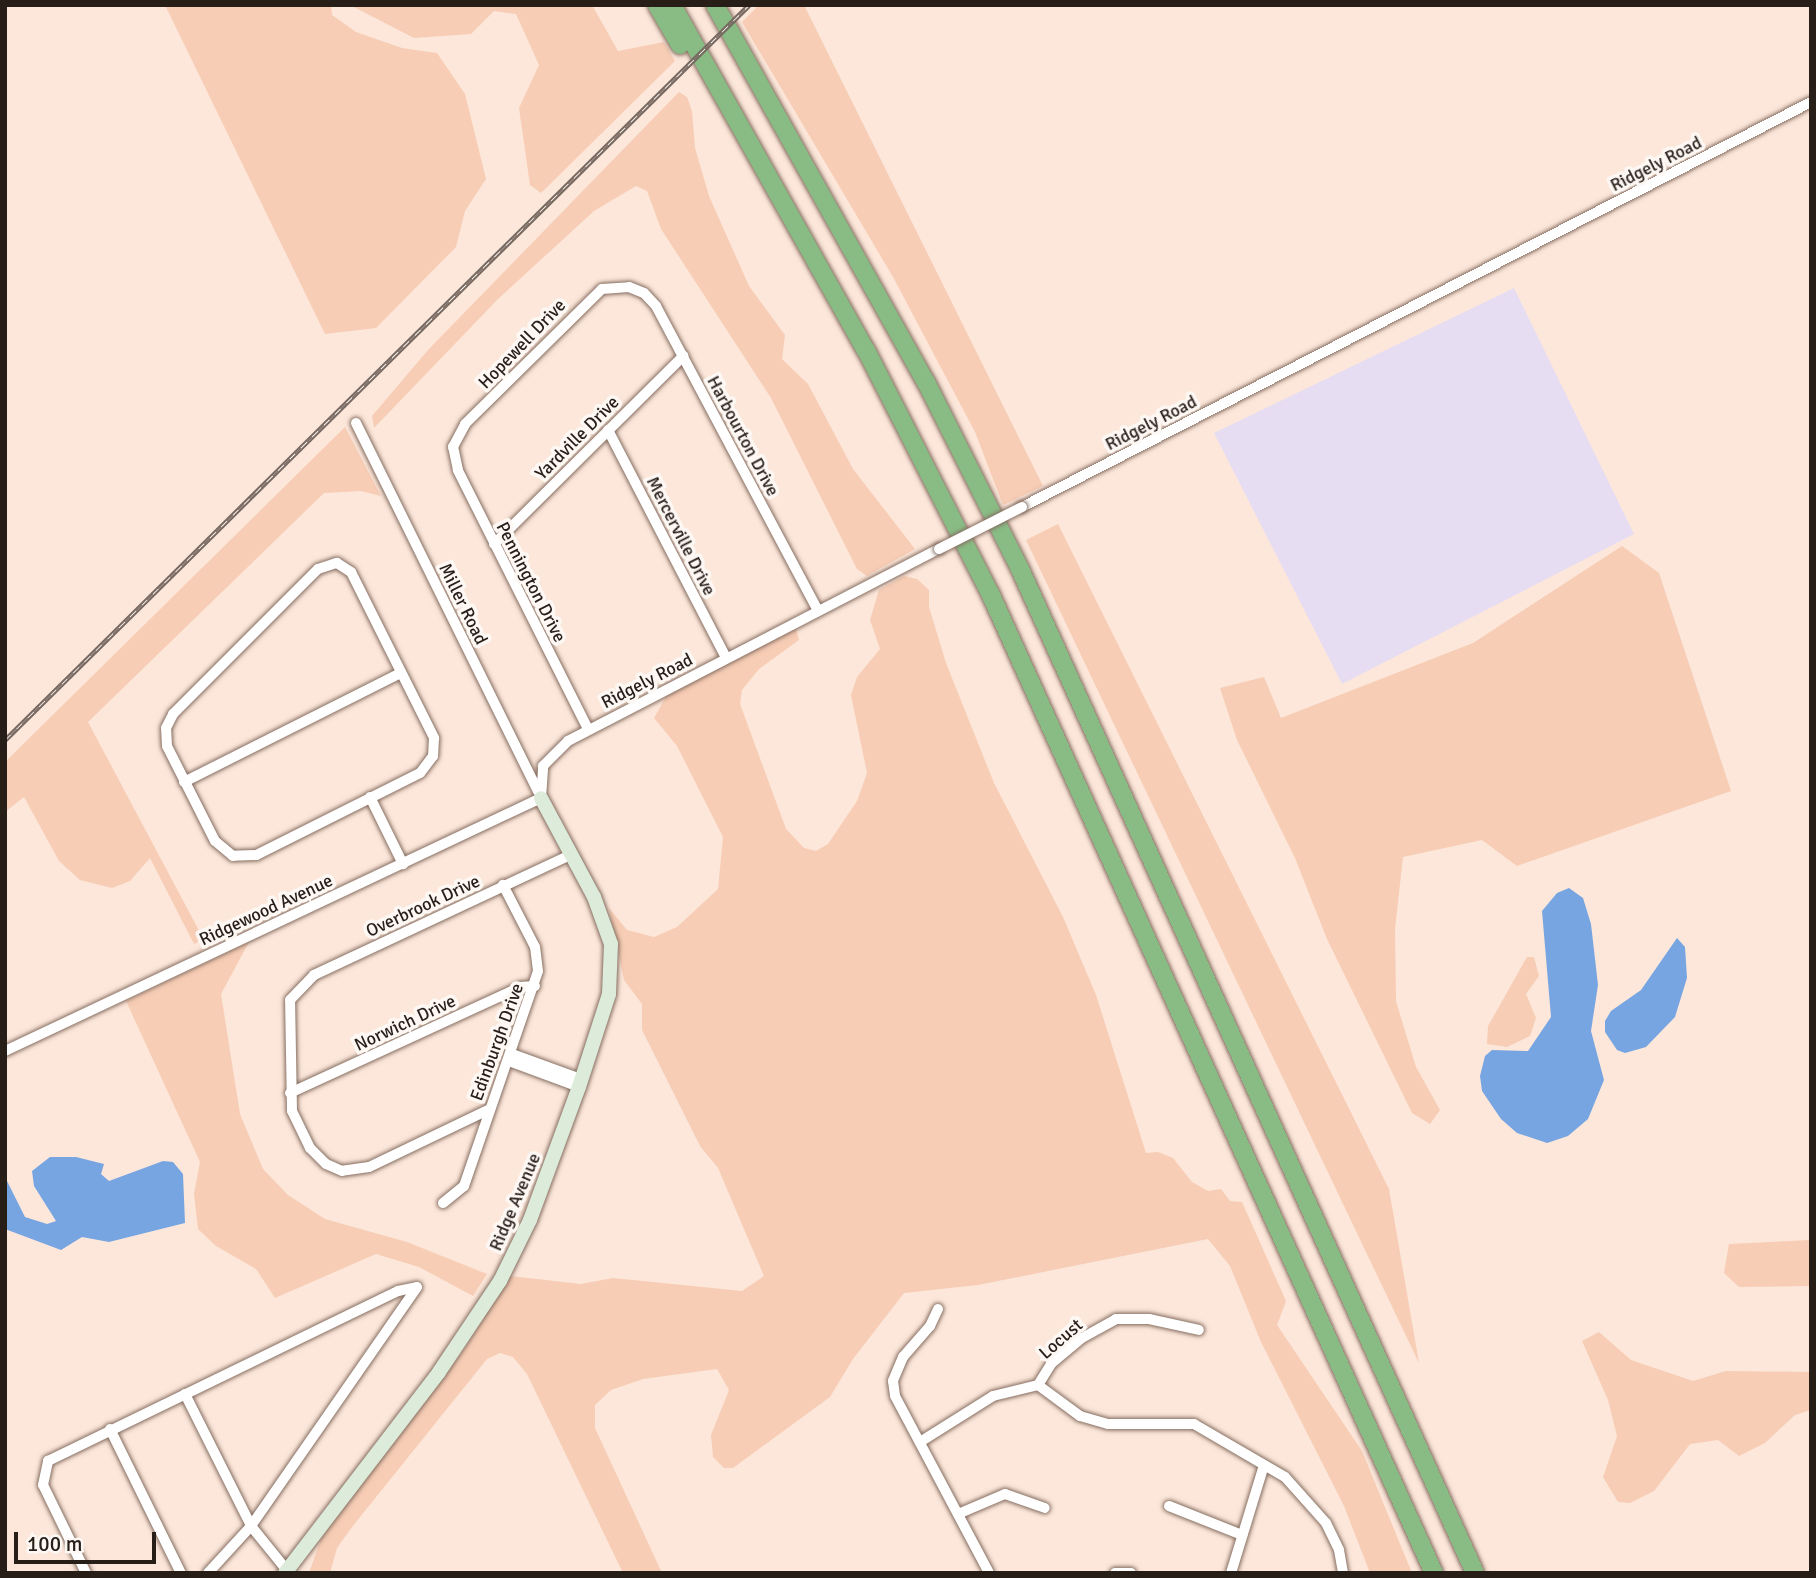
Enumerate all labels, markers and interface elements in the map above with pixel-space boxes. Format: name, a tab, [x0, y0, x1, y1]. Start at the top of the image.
street label: Ridgely Road	[1607, 132, 1705, 196]
street label: Hopewell Drive	[474, 295, 570, 393]
street label: Harbourton Drive	[702, 372, 784, 500]
street label: Ridgely Road	[1102, 391, 1200, 455]
street label: Yardville Drive	[531, 392, 623, 484]
street label: Mercerville Drive	[642, 473, 720, 599]
street label: Pennington Drive	[491, 518, 571, 646]
street label: Miller Road	[434, 560, 492, 648]
street label: Ridgely Road	[598, 649, 696, 713]
street label: Ridgewood Avenue	[196, 870, 336, 950]
street label: Overbrook Drive	[363, 870, 483, 942]
street label: Edinburgh Drive	[466, 980, 528, 1104]
street label: Norwich Drive	[351, 990, 459, 1056]
street label: Ridge Avenue	[485, 1150, 545, 1254]
street label: Locust	[1035, 1314, 1087, 1364]
scale bar	[18, 1518, 159, 1562]
text: 100 m	[27, 1531, 82, 1557]

